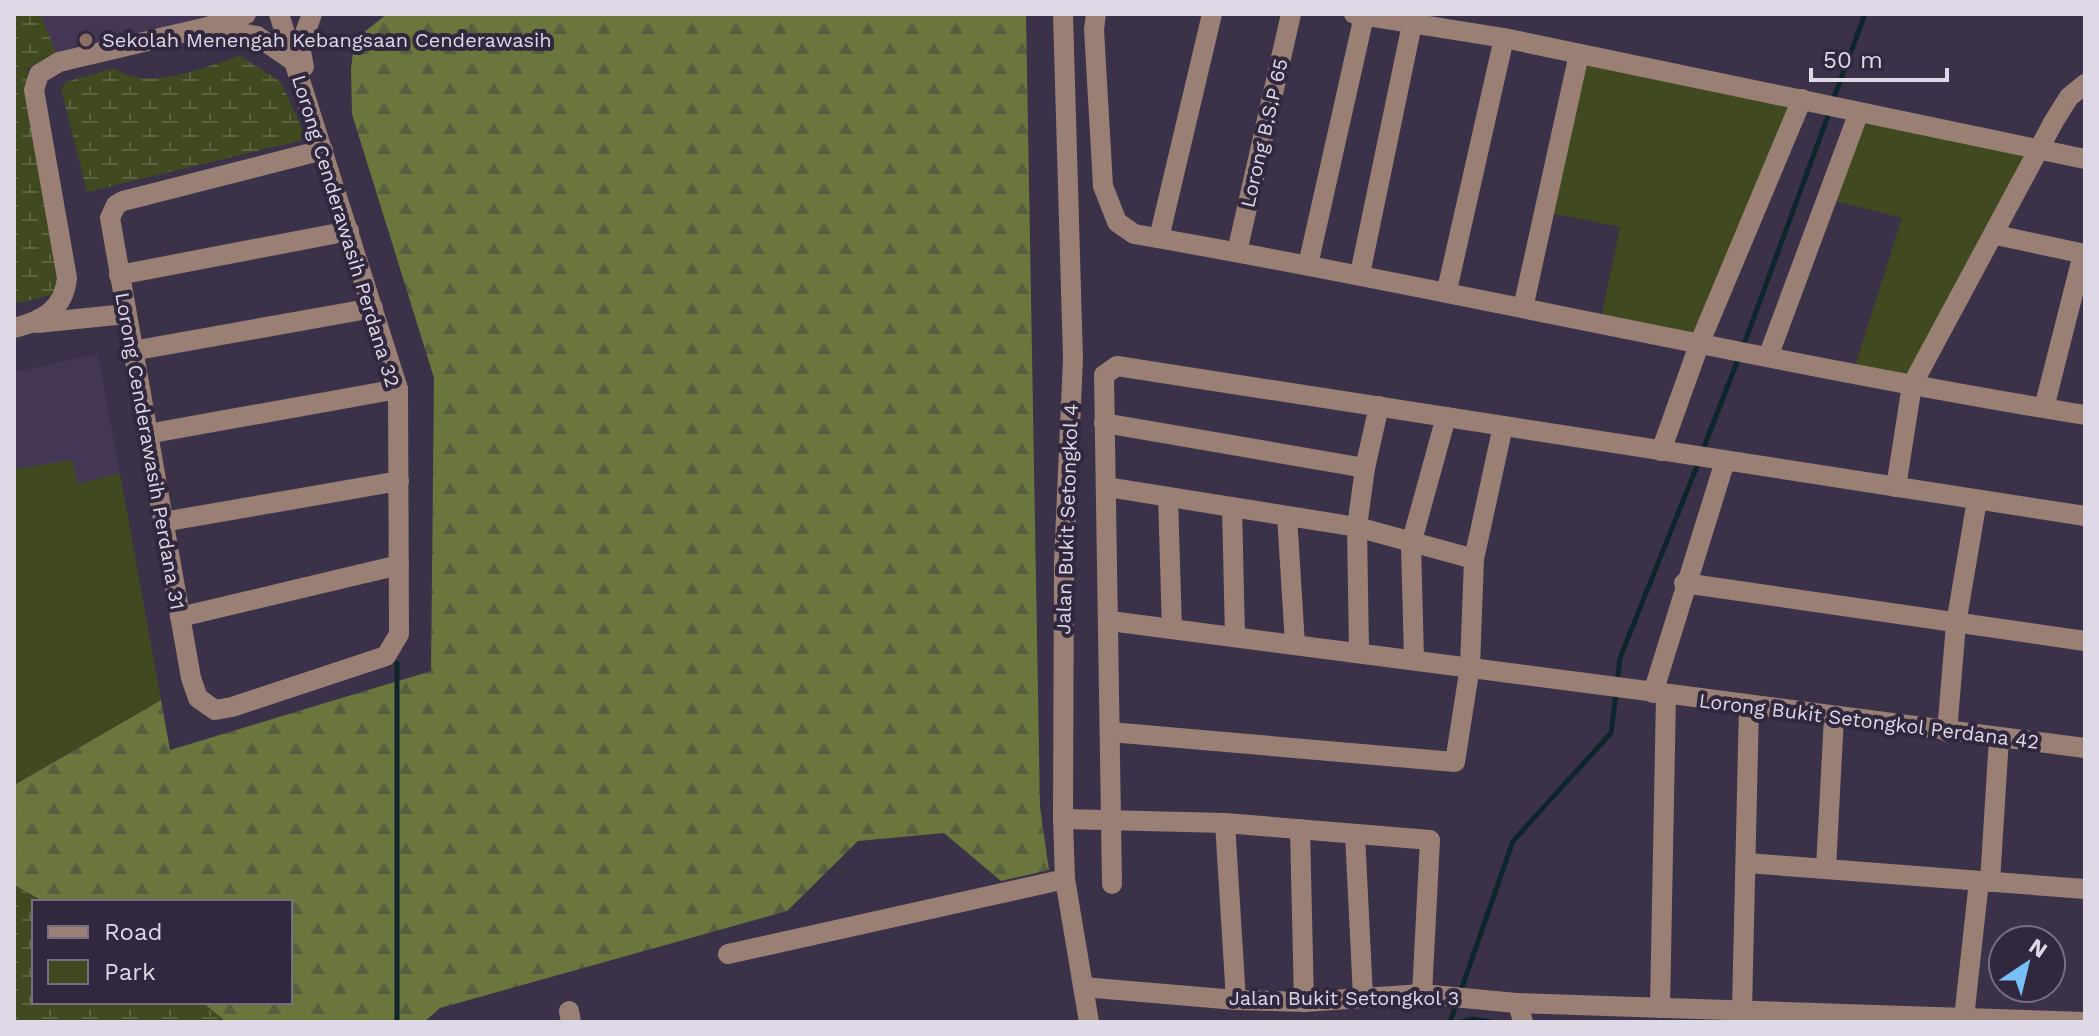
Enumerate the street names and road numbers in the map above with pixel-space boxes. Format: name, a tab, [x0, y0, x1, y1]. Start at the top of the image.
street label: Lorong B.S.P 65	[1235, 56, 1293, 210]
street label: Lorong Cenderawasih Perdana 32	[287, 72, 405, 390]
street label: Lorong Cenderawasih Perdana 31	[110, 291, 190, 611]
street label: Jalan Bukit Setongkol 4	[1051, 403, 1083, 635]
street label: Lorong Bukit Setongkol Perdana 42	[1698, 688, 2040, 754]
street label: Jalan Bukit Setongkol 3	[1229, 986, 1459, 1010]

